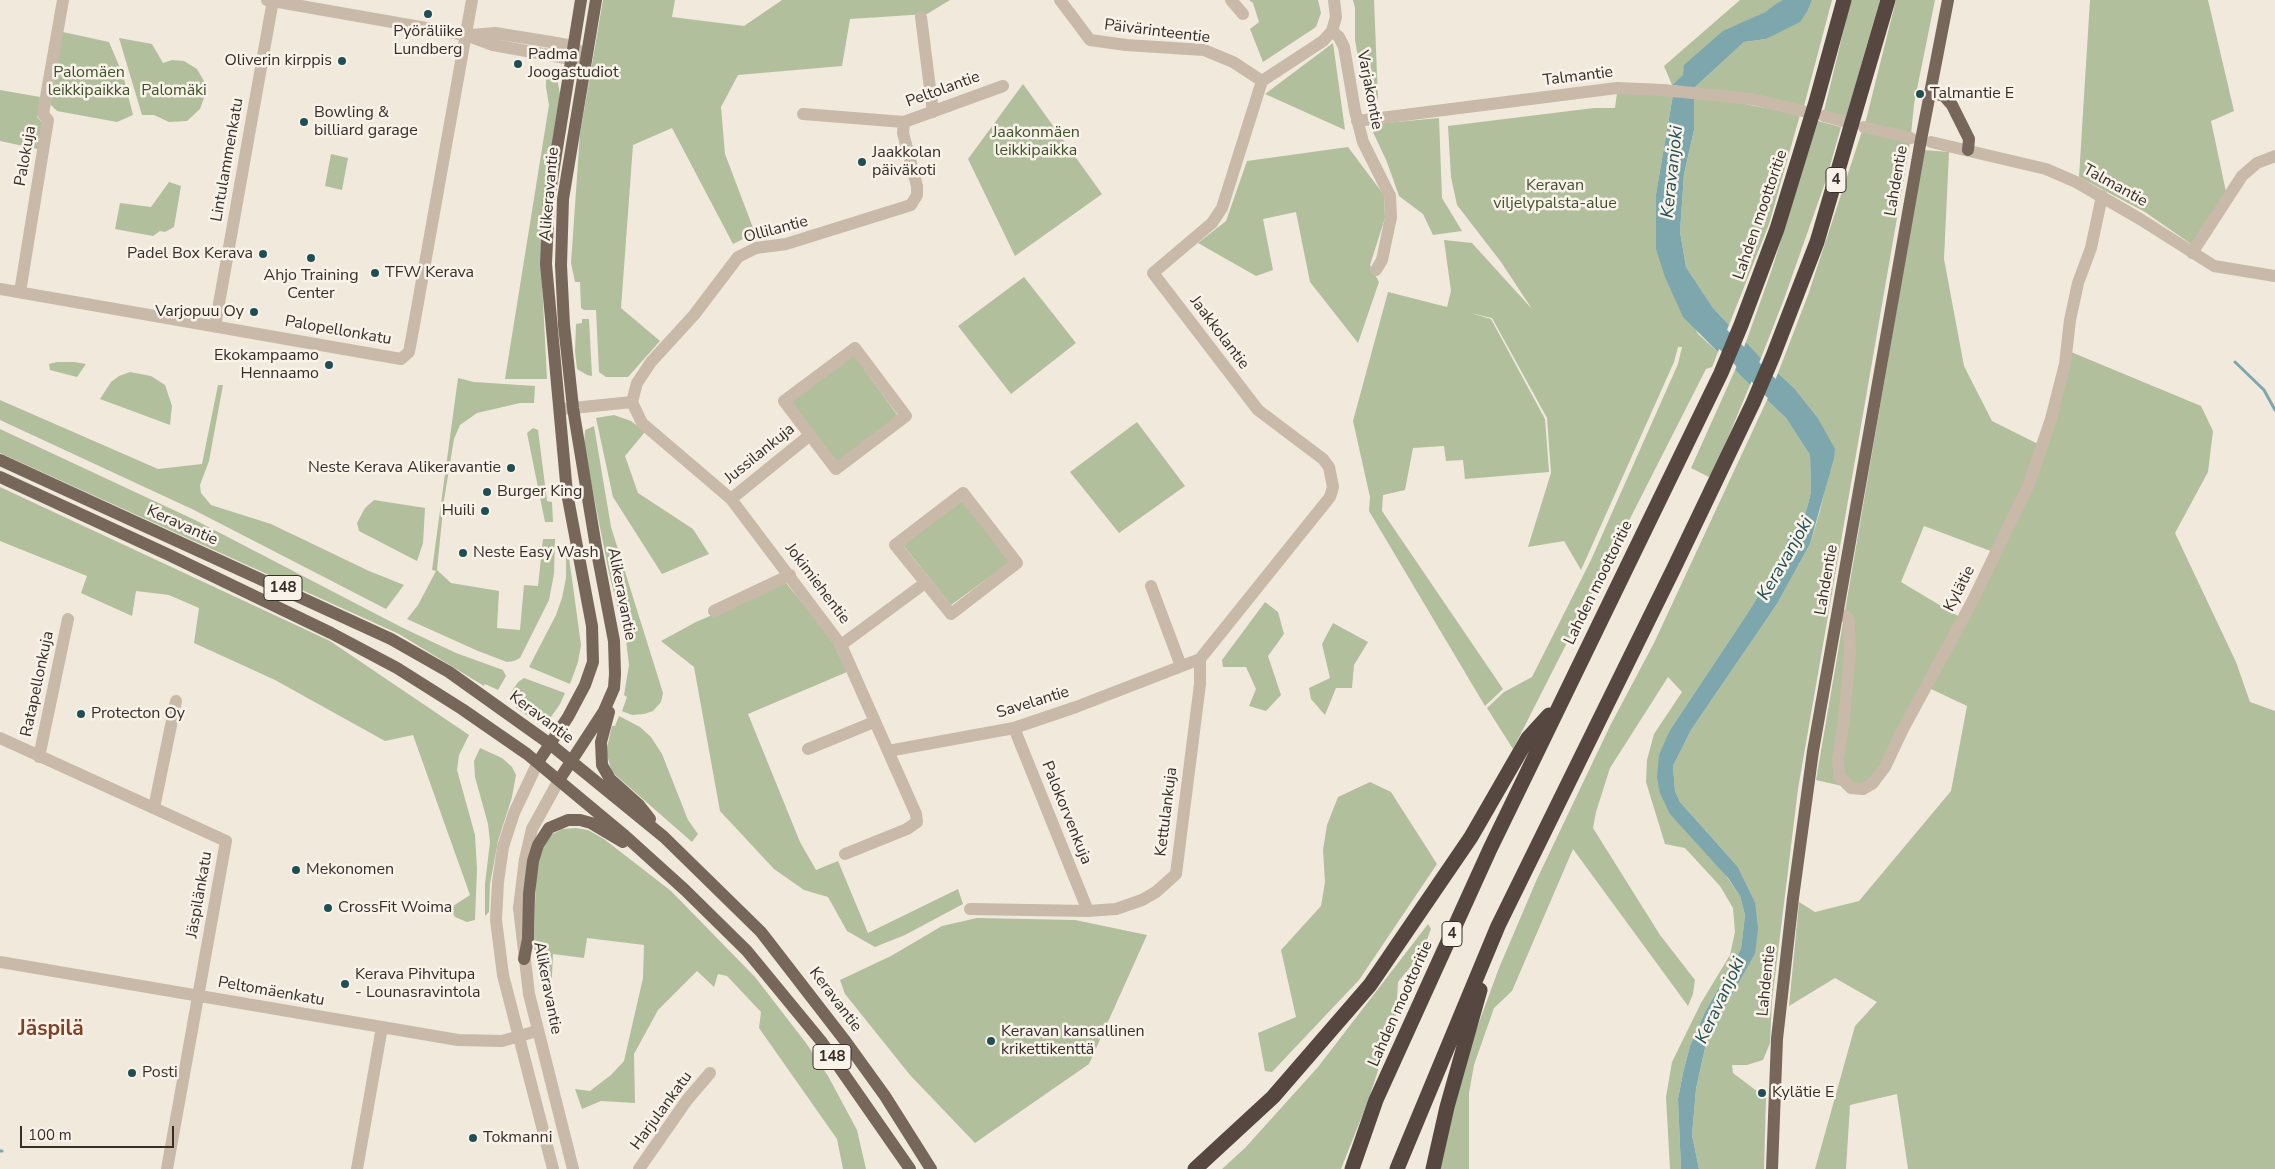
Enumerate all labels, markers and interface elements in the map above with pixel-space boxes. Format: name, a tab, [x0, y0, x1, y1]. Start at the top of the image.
marker: Pyöräliike Lundberg	[422, 8, 434, 20]
street label: Päivärinteentie	[1103, 16, 1211, 48]
place label: Pyöräliike Lundberg	[393, 22, 463, 60]
place label: Padma Joogastudiot	[528, 45, 618, 83]
street label: Varjakontie	[1352, 49, 1386, 131]
place label: Oliverin kirppis	[225, 51, 332, 71]
marker: Oliverin kirppis	[336, 55, 348, 67]
marker: Padma Joogastudiot	[512, 58, 524, 70]
park label: Palomäen leikkipaikka	[48, 63, 130, 101]
street label: Talmantie	[1542, 63, 1614, 91]
street label: Peltolantie	[903, 68, 983, 112]
park label: Palomäki	[141, 81, 207, 101]
place label: Talmantie E	[1930, 84, 2014, 104]
marker: Talmantie E	[1914, 88, 1926, 100]
street label: Lintulammenkatu	[208, 97, 248, 223]
place label: Bowling & billiard garage	[314, 103, 418, 141]
marker: Bowling & billiard garage	[298, 116, 310, 128]
park label: Jaakonmäen leikkipaikka	[992, 123, 1080, 161]
street label: Palokuja	[11, 124, 41, 188]
water label: Keravanjoki	[1657, 125, 1689, 219]
place label: Jaakkolan päiväkoti	[872, 143, 941, 181]
street label: Lahdentie	[1881, 144, 1913, 218]
street label: Alikeravantie	[536, 146, 564, 242]
street label: Lahden moottoritie	[1730, 148, 1792, 282]
marker: Jaakkolan päiväkoti	[856, 156, 868, 168]
street label: Talmantie	[2079, 160, 2151, 212]
road number: 4	[1826, 168, 1846, 192]
park label: Keravan viljelypalsta-alue	[1493, 176, 1617, 214]
street label: Ollilantie	[742, 212, 810, 248]
place label: Padel Box Kerava	[127, 244, 253, 264]
marker: Padel Box Kerava	[257, 248, 269, 260]
marker: Ahjo Training Center	[305, 252, 317, 264]
place label: TFW Kerava	[385, 263, 474, 283]
place label: Ahjo Training Center	[263, 266, 359, 304]
marker: TFW Kerava	[369, 267, 381, 279]
street label: Jaakkolantie	[1185, 292, 1253, 374]
place label: Varjopuu Oy	[155, 302, 244, 322]
marker: Varjopuu Oy	[248, 306, 260, 318]
street label: Palopellonkatu	[283, 312, 393, 350]
place label: Ekokampaamo Hennaamo	[214, 346, 319, 384]
marker: Ekokampaamo Hennaamo	[323, 359, 335, 371]
street label: Jussilankuja	[721, 420, 799, 488]
place label: Neste Kerava Alikeravantie	[308, 458, 501, 478]
marker: Neste Kerava Alikeravantie	[505, 462, 517, 474]
place label: Burger King	[497, 482, 582, 502]
marker: Burger King	[481, 486, 493, 498]
place label: Huili	[442, 501, 475, 521]
street label: Keravantie	[143, 502, 221, 550]
marker: Huili	[479, 505, 491, 517]
water label: Keravanjoki	[1753, 513, 1819, 605]
street label: Lahden moottoritie	[1561, 518, 1637, 648]
street label: Jokimiehentie	[780, 540, 854, 628]
place label: Neste Easy Wash	[473, 543, 599, 563]
street label: Lahdentie	[1811, 543, 1843, 617]
street label: Alikeravantie	[603, 546, 639, 642]
marker: Neste Easy Wash	[457, 547, 469, 559]
street label: Kylätie	[1940, 563, 1980, 615]
road number: 148	[264, 576, 302, 600]
street label: Ratapellonkuja	[17, 629, 59, 739]
street label: Savelantie	[994, 683, 1072, 723]
street label: Keravantie	[505, 688, 577, 748]
place label: Protecton Oy	[91, 704, 185, 724]
marker: Protecton Oy	[75, 708, 87, 720]
street label: Palokorvenkuja	[1037, 759, 1095, 867]
street label: Kettulankuja	[1152, 766, 1182, 858]
street label: Jäspilänkatu	[183, 850, 217, 940]
place label: Mekonomen	[306, 860, 394, 880]
marker: Mekonomen	[290, 864, 302, 876]
place label: CrossFit Woima	[338, 898, 452, 918]
marker: CrossFit Woima	[322, 902, 334, 914]
road number: 4	[1442, 922, 1462, 946]
street label: Lahden moottoritie	[1365, 938, 1437, 1070]
street label: Alikeravantie	[529, 940, 565, 1036]
street label: Lahdentie	[1754, 945, 1780, 1017]
water label: Keravanjoki	[1692, 954, 1750, 1048]
street label: Keravantie	[805, 964, 865, 1036]
place label: Kerava Pihvitupa - Lounasravintola	[355, 965, 480, 1003]
street label: Peltomäenkatu	[216, 973, 326, 1011]
marker: Kerava Pihvitupa - Lounasravintola	[339, 978, 351, 990]
district label: Jäspilä	[18, 1017, 84, 1043]
place label: Keravan kansallinen krikettikenttä	[1001, 1022, 1145, 1060]
marker: Keravan kansallinen krikettikenttä	[985, 1035, 997, 1047]
road number: 148	[813, 1044, 851, 1070]
place label: Posti	[142, 1063, 178, 1083]
marker: Posti	[126, 1067, 138, 1079]
street label: Harjulankatu	[627, 1068, 697, 1154]
place label: Kylätie E	[1772, 1083, 1834, 1103]
marker: Kylätie E	[1756, 1087, 1768, 1099]
scale bar	[22, 1116, 176, 1148]
text: 100 m	[28, 1125, 72, 1145]
place label: Tokmanni	[483, 1128, 552, 1148]
marker: Tokmanni	[467, 1132, 479, 1144]

